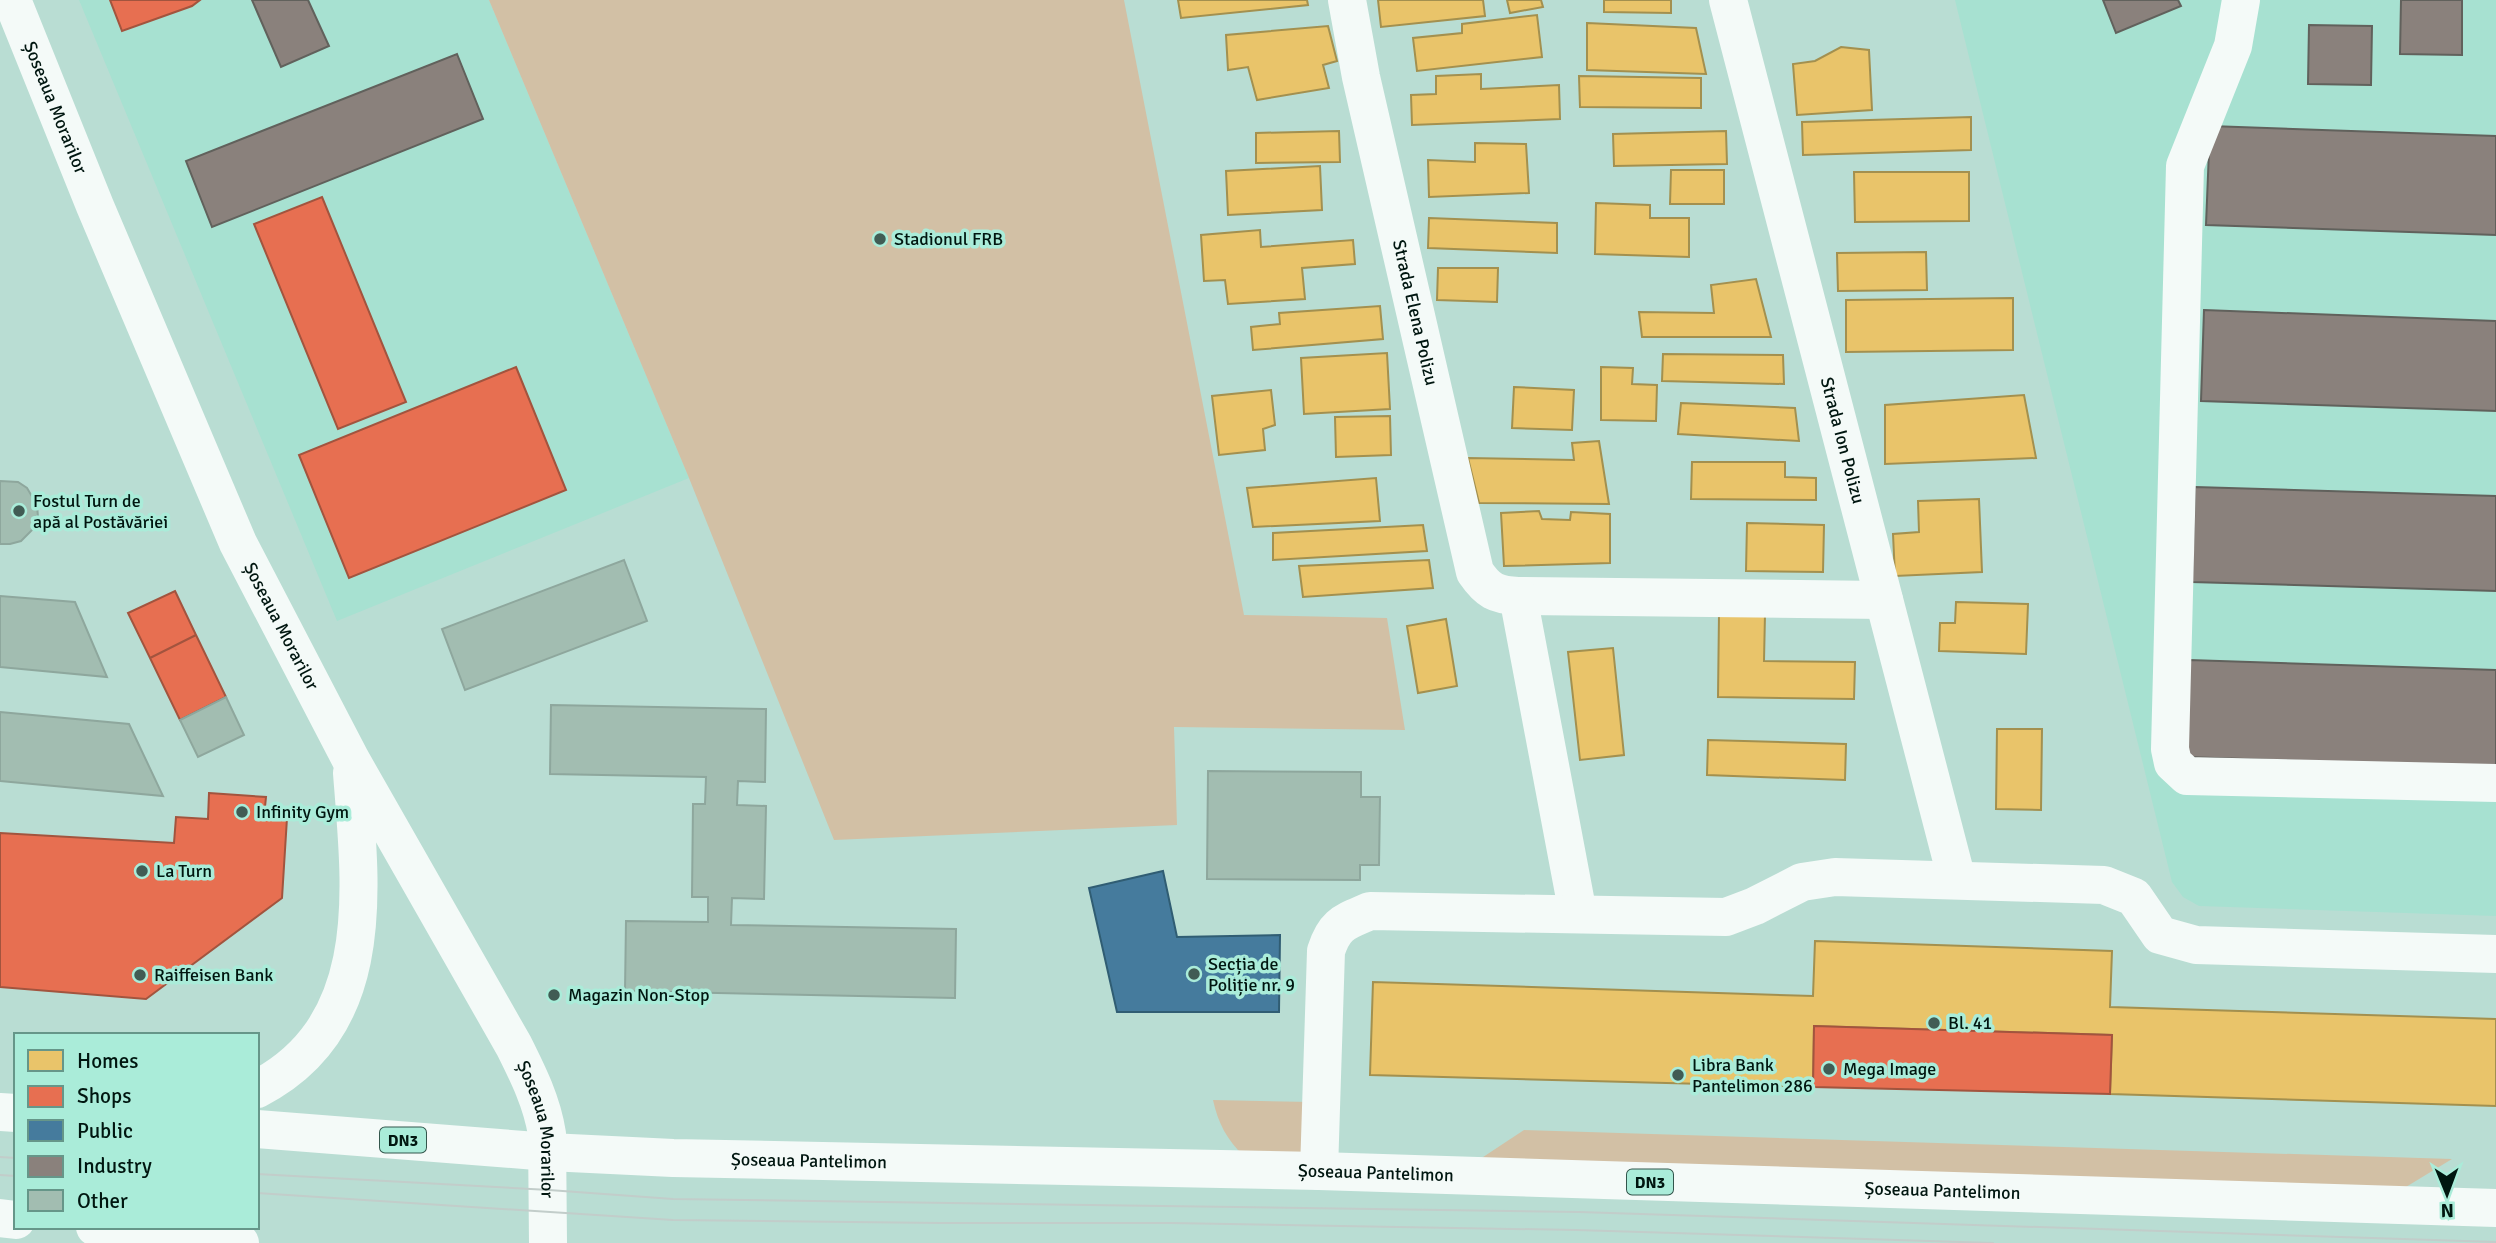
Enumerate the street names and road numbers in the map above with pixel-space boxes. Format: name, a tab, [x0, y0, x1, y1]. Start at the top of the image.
street label: Șoseaua Morarilor	[19, 38, 92, 177]
street label: Strada Elena Polizu	[1388, 238, 1443, 388]
street label: Strada Ion Polizu	[1816, 375, 1870, 506]
street label: Șoseaua Morarilor	[239, 559, 324, 694]
street label: Șoseaua Morarilor	[512, 1057, 559, 1199]
road number: DN3	[380, 1128, 426, 1152]
street label: Șoseaua Pantelimon	[731, 1148, 887, 1173]
street label: Șoseaua Pantelimon	[1298, 1160, 1454, 1186]
road number: DN3	[1627, 1170, 1673, 1194]
street label: Șoseaua Pantelimon	[1864, 1177, 2021, 1204]

